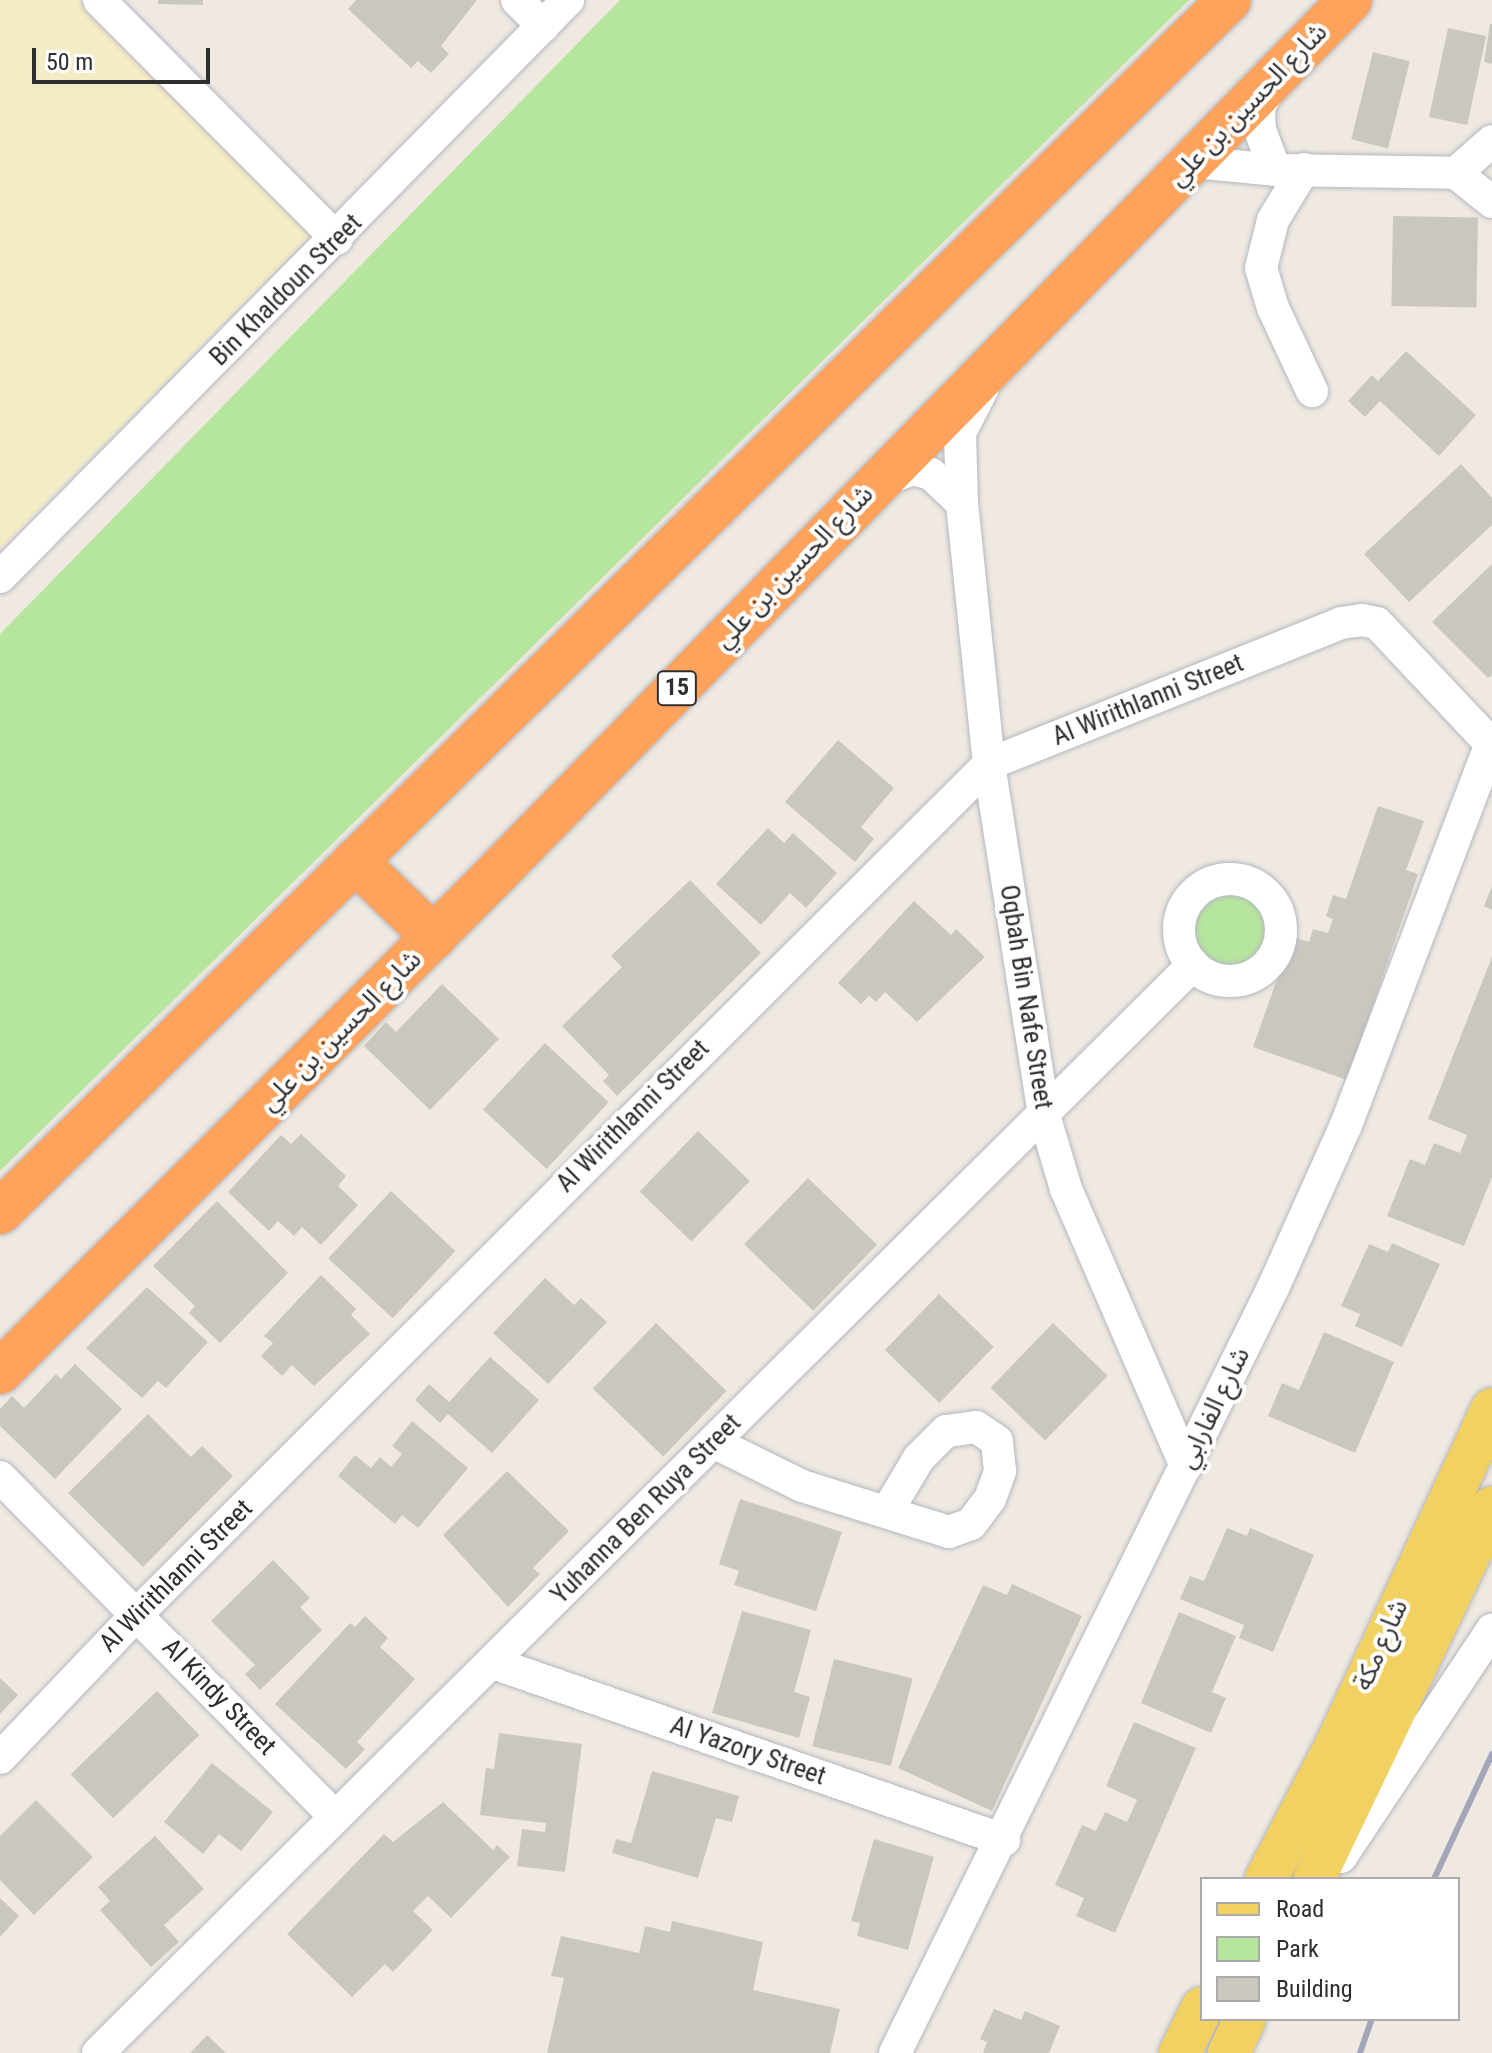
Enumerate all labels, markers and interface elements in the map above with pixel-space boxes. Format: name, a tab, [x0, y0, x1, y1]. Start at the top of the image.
street label: شارع الحسين بن علي	[1162, 17, 1334, 193]
scale bar	[36, 32, 214, 82]
text: 50 m	[46, 48, 93, 76]
street label: Bin Khaldoun Street	[204, 208, 368, 372]
street label: شارع الحسين بن علي	[708, 479, 880, 655]
street label: Al Wirithlanni Street	[1048, 647, 1248, 753]
road number: 15	[655, 668, 699, 708]
street label: Oqbah Bin Nafe Street	[993, 883, 1059, 1111]
street label: شارع الحسين بن علي	[254, 944, 428, 1118]
street label: Al Wirithlanni Street	[550, 1033, 716, 1199]
street label: شارع الفارابي	[1171, 1342, 1257, 1474]
street label: Yuhanna Ben Ruya Street	[545, 1408, 747, 1610]
street label: Al Wirithlanni Street	[93, 1493, 259, 1659]
street label: شارع مكة	[1347, 1595, 1415, 1695]
street label: Al Kindy Street	[156, 1632, 282, 1762]
street label: Al Yazory Street	[666, 1710, 830, 1792]
legend	[1200, 1877, 1460, 2021]
text: Road	[1276, 1895, 1324, 1923]
text: Park	[1276, 1935, 1319, 1963]
text: Building	[1276, 1975, 1353, 2003]

